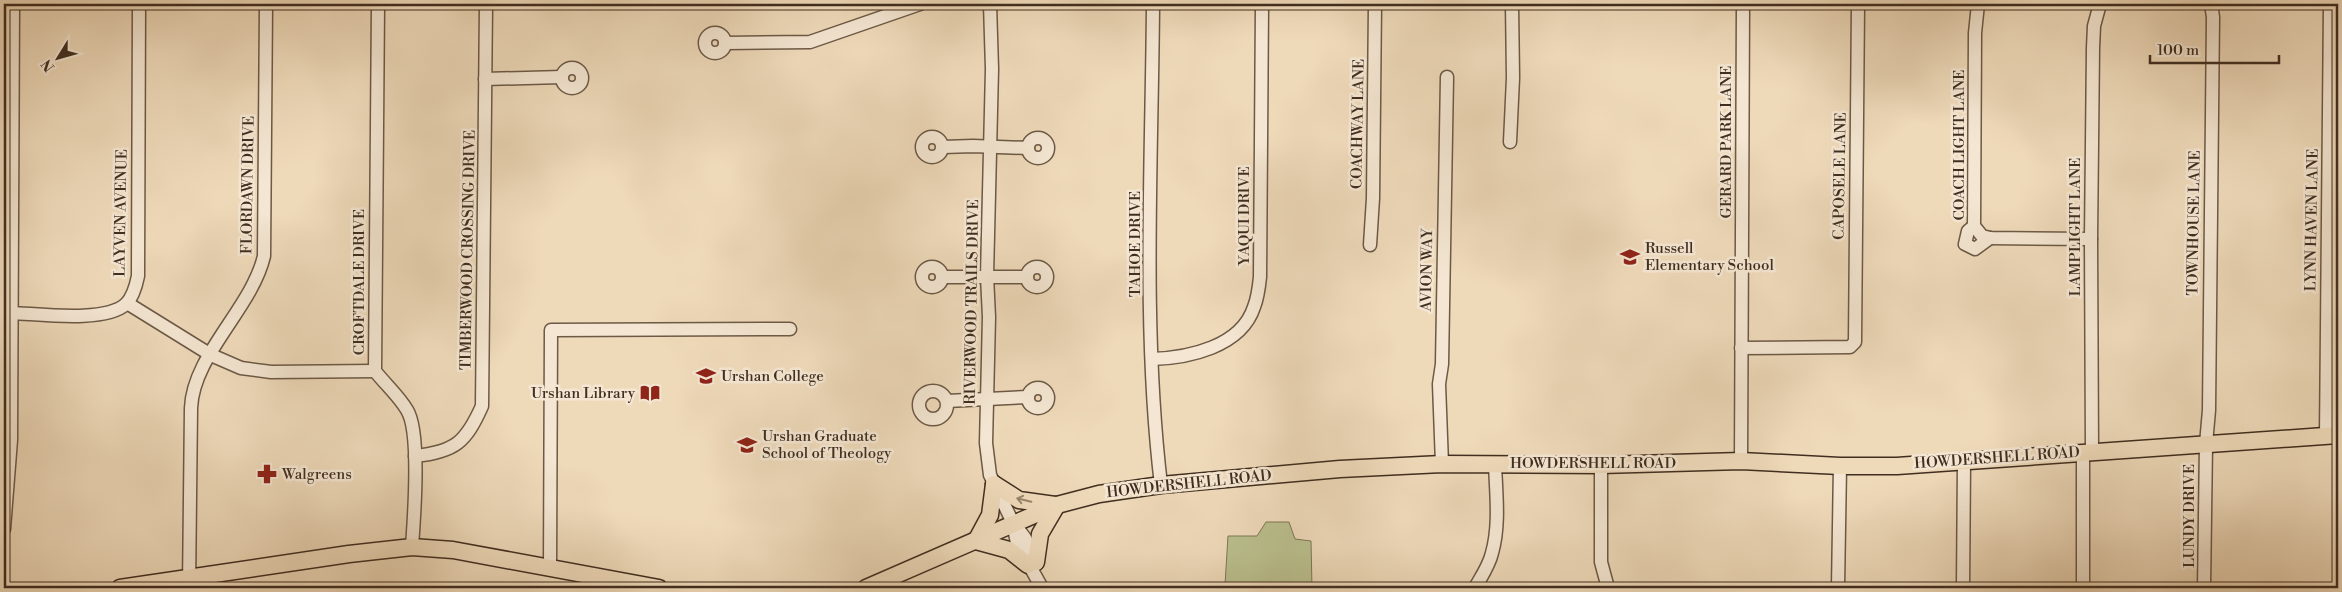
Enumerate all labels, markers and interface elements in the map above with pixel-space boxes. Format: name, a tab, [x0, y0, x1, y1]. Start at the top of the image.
north arrow	[32, 32, 82, 82]
scale bar	[2150, 32, 2278, 64]
text: 100 m	[2157, 41, 2199, 60]
text: N	[38, 55, 59, 75]
street label: COACHWAY LANE	[1347, 59, 1369, 189]
street label: GERARD PARK LANE	[1717, 66, 1736, 218]
street label: COACH LIGHT LANE	[1950, 70, 1969, 220]
street label: CAPOSELE LANE	[1829, 112, 1851, 240]
street label: FLORDAWN DRIVE	[237, 116, 259, 254]
street label: TIMBERWOOD CROSSING DRIVE	[456, 130, 480, 370]
street label: LYNN HAVEN LANE	[2301, 148, 2323, 292]
street label: LAYVEN AVENUE	[110, 149, 132, 277]
street label: TOWNHOUSE LANE	[2183, 150, 2205, 296]
street label: LAMPLIGHT LANE	[2066, 158, 2085, 296]
street label: YAQUI DRIVE	[1235, 166, 1254, 267]
street label: TAHOE DRIVE	[1126, 191, 1145, 297]
street label: RIVERWOOD TRAILS DRIVE	[961, 199, 983, 405]
street label: CROFTDALE DRIVE	[350, 209, 369, 355]
street label: AVION WAY	[1417, 227, 1437, 313]
place label: Russell Elementary School	[1645, 239, 1774, 275]
school or university icon: Russell Elementary School	[1619, 246, 1641, 268]
school or university icon: Urshan College	[695, 365, 717, 387]
place label: Urshan College	[721, 367, 824, 386]
library icon: Urshan Library	[639, 382, 661, 404]
place label: Urshan Library	[531, 384, 636, 403]
place label: Urshan Graduate School of Theology	[762, 427, 892, 463]
school or university icon: Urshan Graduate School of Theology	[736, 434, 758, 456]
street label: HOWDERSHELL ROAD	[1913, 443, 2081, 473]
street label: HOWDERSHELL ROAD	[1510, 454, 1676, 473]
pharmacy icon: Walgreens	[256, 463, 278, 485]
street label: LUNDY DRIVE	[2180, 464, 2199, 568]
place label: Walgreens	[281, 465, 352, 484]
street label: HOWDERSHELL ROAD	[1105, 466, 1273, 502]
one-way arrow	[1016, 495, 1032, 504]

